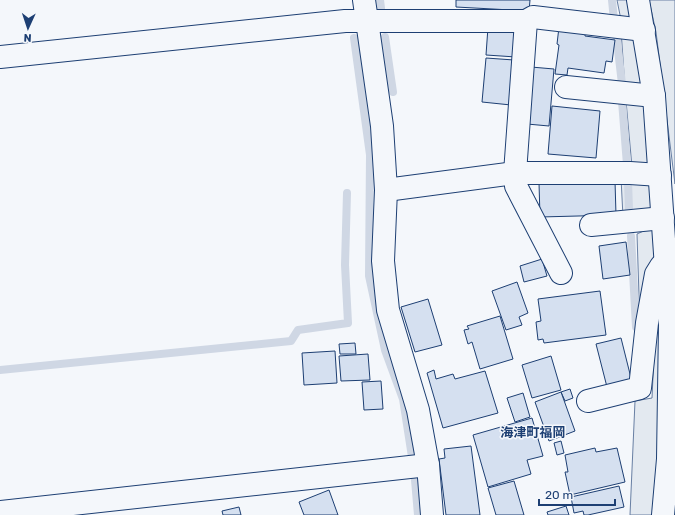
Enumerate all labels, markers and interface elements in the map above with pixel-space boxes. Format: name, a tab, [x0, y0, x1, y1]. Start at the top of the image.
north arrow	[8, 8, 48, 48]
text: N	[23, 31, 32, 44]
district label: 海津町福岡	[500, 425, 566, 440]
scale bar	[539, 481, 615, 507]
text: 20 m	[545, 488, 573, 502]

